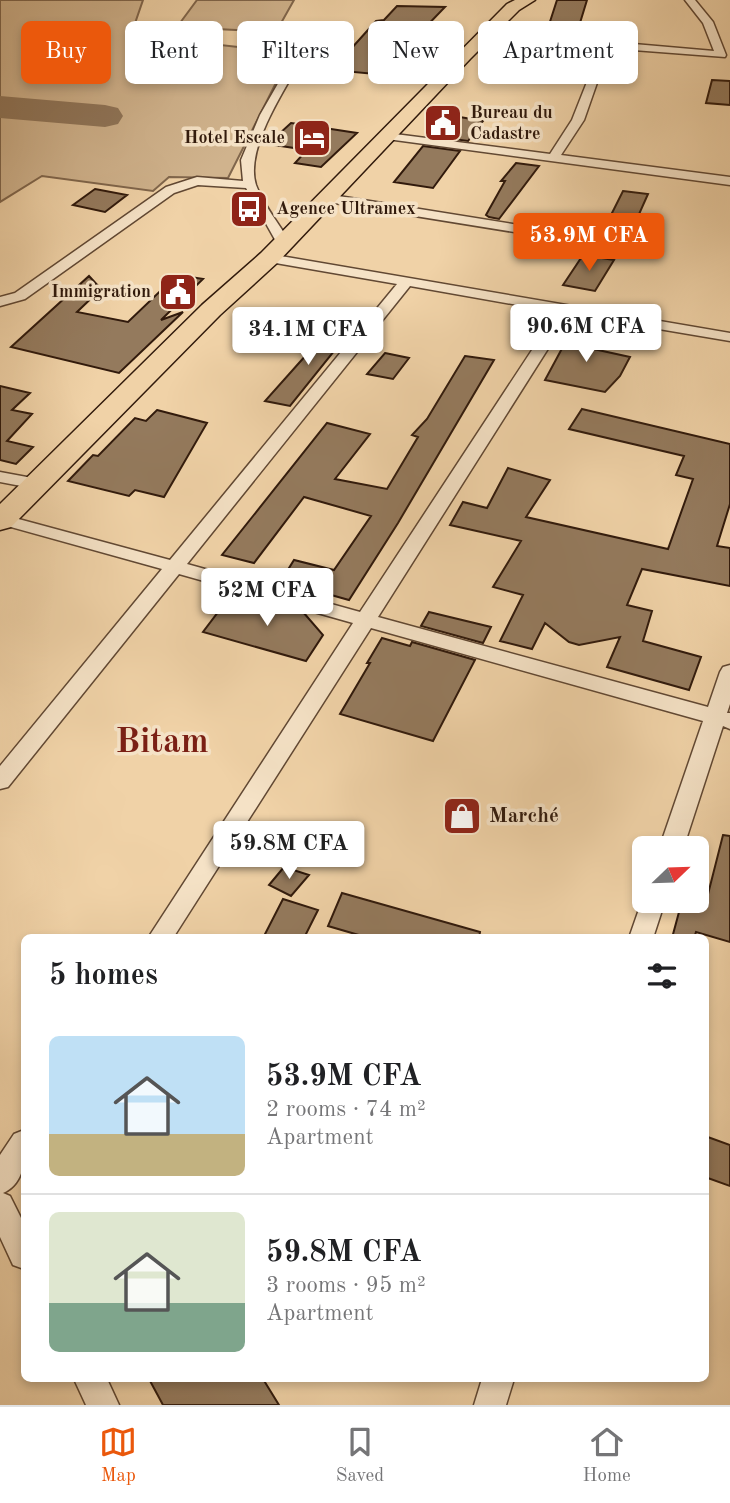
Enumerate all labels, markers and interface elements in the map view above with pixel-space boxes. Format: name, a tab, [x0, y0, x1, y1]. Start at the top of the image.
chip: Buy	[21, 21, 111, 84]
chip: Rent	[125, 21, 223, 84]
chip: Filters	[237, 21, 354, 84]
chip: New	[368, 21, 464, 84]
chip: Apartment	[478, 21, 638, 84]
public building icon: Bureau du Cadastre	[422, 102, 464, 144]
place label: Bureau du Cadastre	[470, 104, 553, 143]
hotel icon: Hotel Escale	[291, 117, 333, 159]
place label: Hotel Escale	[184, 129, 285, 147]
bus stop icon: Agence Ultramex	[228, 188, 270, 230]
place label: Agence Ultramex	[276, 200, 416, 218]
pin: 53.9M CFA	[509, 214, 669, 273]
text: 53.9M CFA	[529, 224, 649, 247]
public building icon: Immigration	[157, 271, 199, 313]
place label: Immigration	[51, 283, 151, 301]
pin: 90.6M CFA	[506, 304, 666, 364]
pin: 34.1M CFA	[228, 308, 388, 367]
text: 90.6M CFA	[526, 315, 646, 338]
text: 34.1M CFA	[248, 318, 368, 341]
pin: 52M CFA	[202, 568, 332, 628]
text: 52M CFA	[217, 579, 317, 602]
district label: Bitam	[115, 725, 209, 760]
shop icon: Marché	[441, 795, 483, 837]
place label: Marché	[489, 806, 559, 827]
pin: 59.8M CFA	[209, 822, 369, 881]
text: 59.8M CFA	[229, 832, 349, 855]
north arrow	[632, 836, 709, 914]
map controls	[632, 836, 709, 913]
icon: filters	[643, 957, 681, 995]
text: 5 homes	[49, 961, 158, 991]
text: 53.9M CFA	[266, 1062, 422, 1092]
icon: home	[105, 1064, 189, 1148]
text: 2 rooms · 74 m²	[266, 1098, 426, 1121]
text: Apartment	[266, 1126, 374, 1149]
text: 59.8M CFA	[266, 1238, 422, 1268]
icon: home	[105, 1240, 189, 1324]
text: 3 rooms · 95 m²	[266, 1274, 426, 1297]
text: Apartment	[266, 1302, 374, 1325]
tab: Map	[99, 1423, 137, 1488]
tab: Saved	[336, 1423, 384, 1488]
tab: Home	[583, 1423, 631, 1488]

